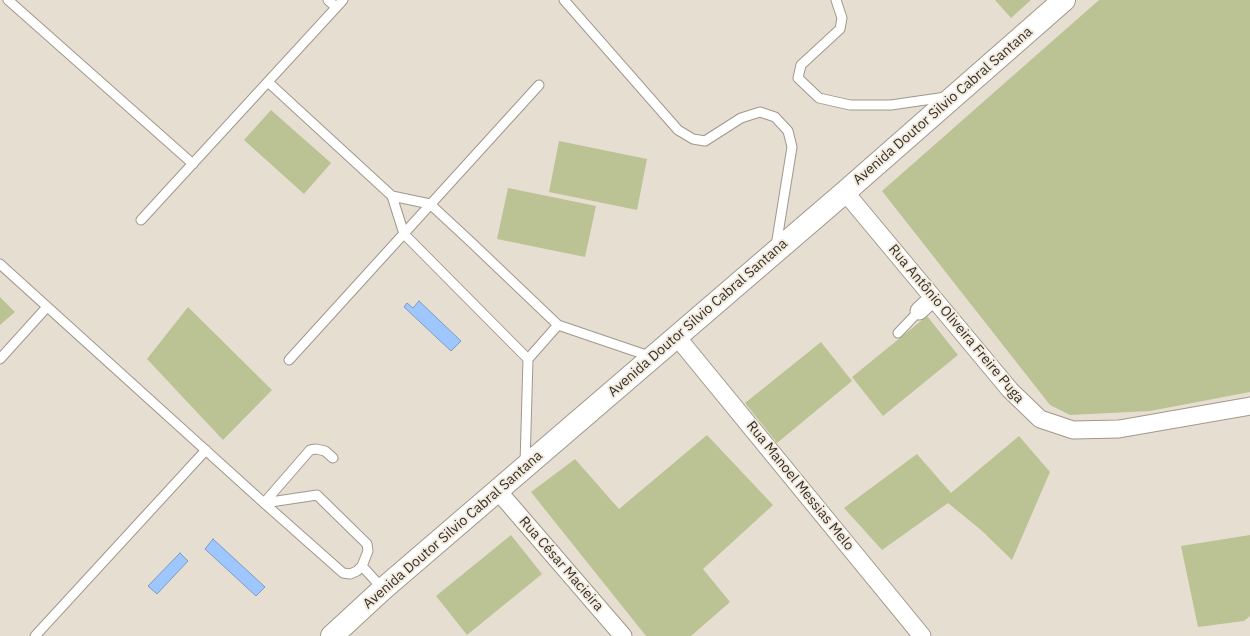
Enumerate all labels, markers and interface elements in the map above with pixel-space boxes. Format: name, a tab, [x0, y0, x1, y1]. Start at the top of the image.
street label: Avenida Doutor Silvio Cabral Santana	[850, 24, 1036, 188]
street label: Avenida Doutor Silvio Cabral Santana	[605, 236, 791, 400]
street label: Rua Antônio Oliveira Freire Puga	[885, 241, 1027, 407]
street label: Rua Manoel Messias Melo	[743, 418, 857, 554]
street label: Avenida Doutor Silvio Cabral Santana	[360, 448, 546, 612]
street label: Rua César Macieira	[515, 513, 607, 615]

